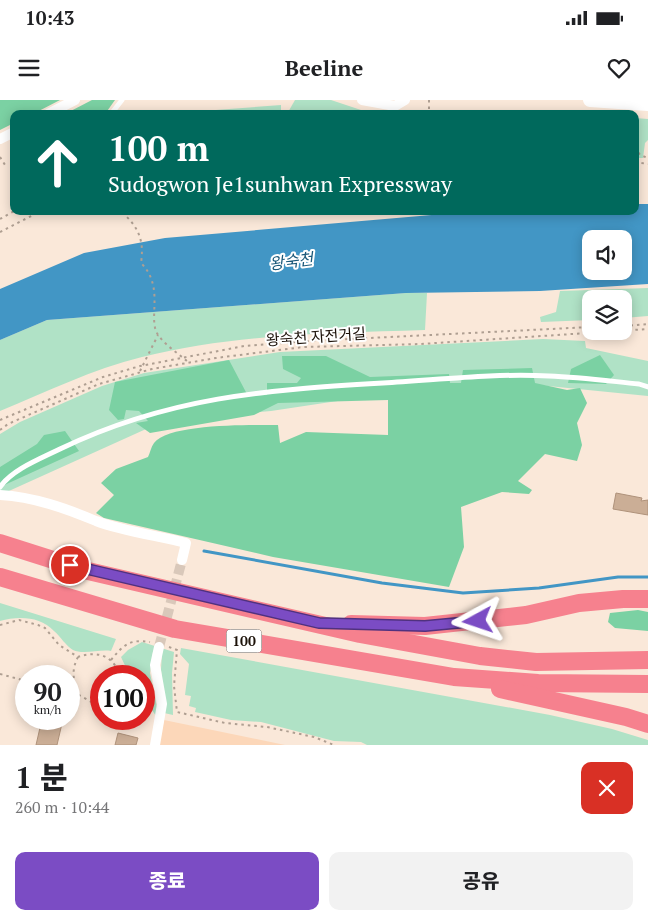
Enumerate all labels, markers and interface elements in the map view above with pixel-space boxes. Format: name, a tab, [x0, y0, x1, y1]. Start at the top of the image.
text: 10:43	[25, 5, 74, 30]
text: Beeline	[285, 53, 363, 82]
icon: menu	[15, 54, 43, 82]
icon: heart	[605, 54, 633, 82]
text: 100 m	[108, 125, 209, 171]
icon: ahead	[25, 130, 90, 195]
text: Sudogwon Je1sunhwan Expressway	[108, 169, 452, 198]
map controls	[582, 230, 632, 340]
button: sound	[582, 230, 632, 280]
water label: 왕숙천	[268, 247, 317, 275]
button: layers	[582, 290, 632, 340]
street label: 왕숙천 자전거길	[265, 323, 367, 349]
pin	[49, 544, 91, 586]
icon: arrive	[56, 551, 84, 579]
position arrow	[451, 594, 503, 646]
road number: 100	[226, 630, 262, 652]
speed limit sign: 100	[90, 665, 155, 730]
text: 90	[33, 675, 62, 708]
text: km/h	[34, 702, 61, 717]
text: 1 분	[15, 757, 68, 797]
button: close	[581, 762, 633, 814]
text: 260 m · 10:44	[15, 796, 109, 818]
button: 종료	[15, 852, 319, 910]
button: 공유	[329, 852, 633, 910]

